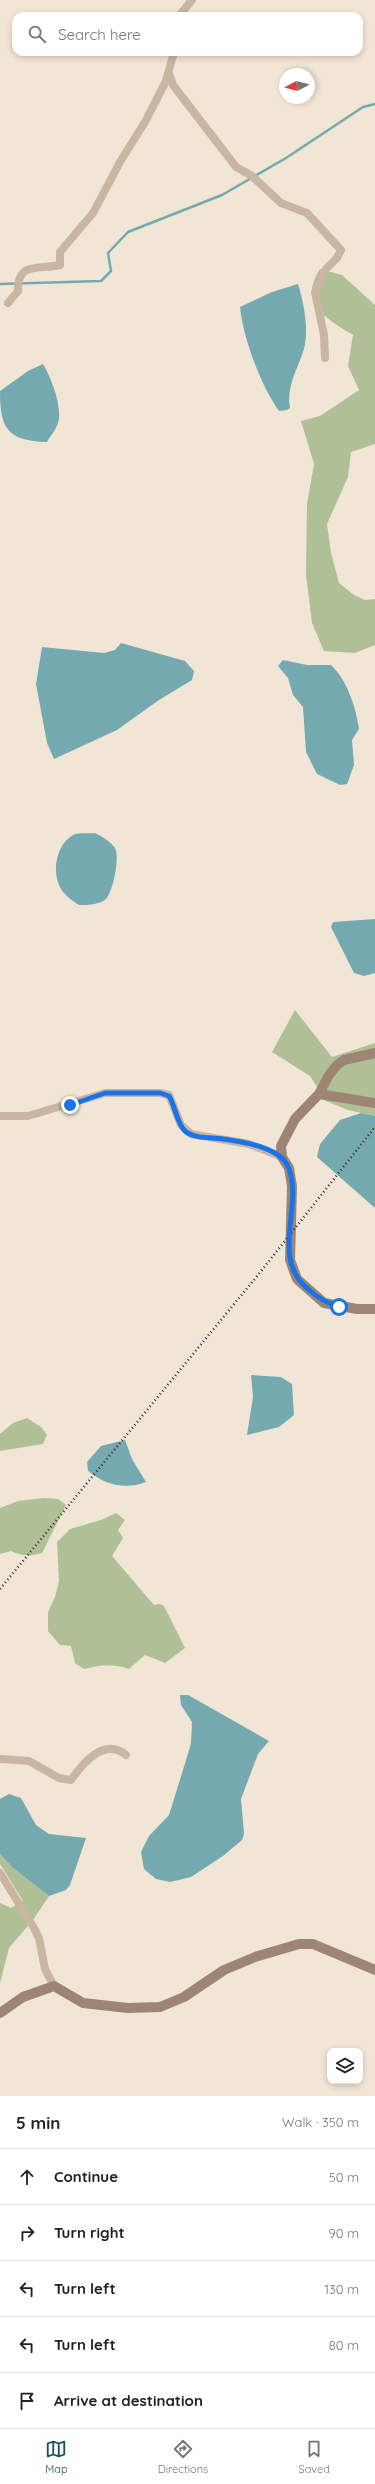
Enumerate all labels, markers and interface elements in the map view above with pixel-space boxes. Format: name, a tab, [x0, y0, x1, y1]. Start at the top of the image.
search box	[12, 12, 363, 56]
icon: search	[26, 23, 48, 45]
text: Search here	[58, 25, 141, 44]
north arrow	[279, 68, 315, 104]
route end	[61, 1096, 79, 1114]
route start	[330, 1298, 348, 1316]
map controls	[327, 2048, 363, 2084]
button: layers	[327, 2048, 363, 2084]
text: 5 min	[16, 2112, 60, 2133]
text: Walk · 350 m	[282, 2114, 359, 2130]
icon: ahead	[16, 2166, 38, 2188]
text: Continue	[54, 2167, 118, 2186]
text: 50 m	[329, 2169, 359, 2185]
icon: right	[16, 2222, 38, 2244]
text: Turn right	[54, 2223, 125, 2242]
text: 90 m	[329, 2225, 359, 2241]
icon: left	[16, 2278, 38, 2300]
text: Turn left	[54, 2279, 116, 2298]
text: 130 m	[324, 2281, 359, 2297]
icon: left	[16, 2334, 38, 2356]
text: Turn left	[54, 2335, 116, 2354]
text: 80 m	[329, 2337, 359, 2353]
icon: arrive	[16, 2390, 38, 2412]
text: Arrive at destination	[54, 2391, 203, 2410]
tab: Map	[45, 2438, 68, 2476]
tab: Directions	[158, 2438, 208, 2476]
tab: Saved	[298, 2438, 330, 2476]

